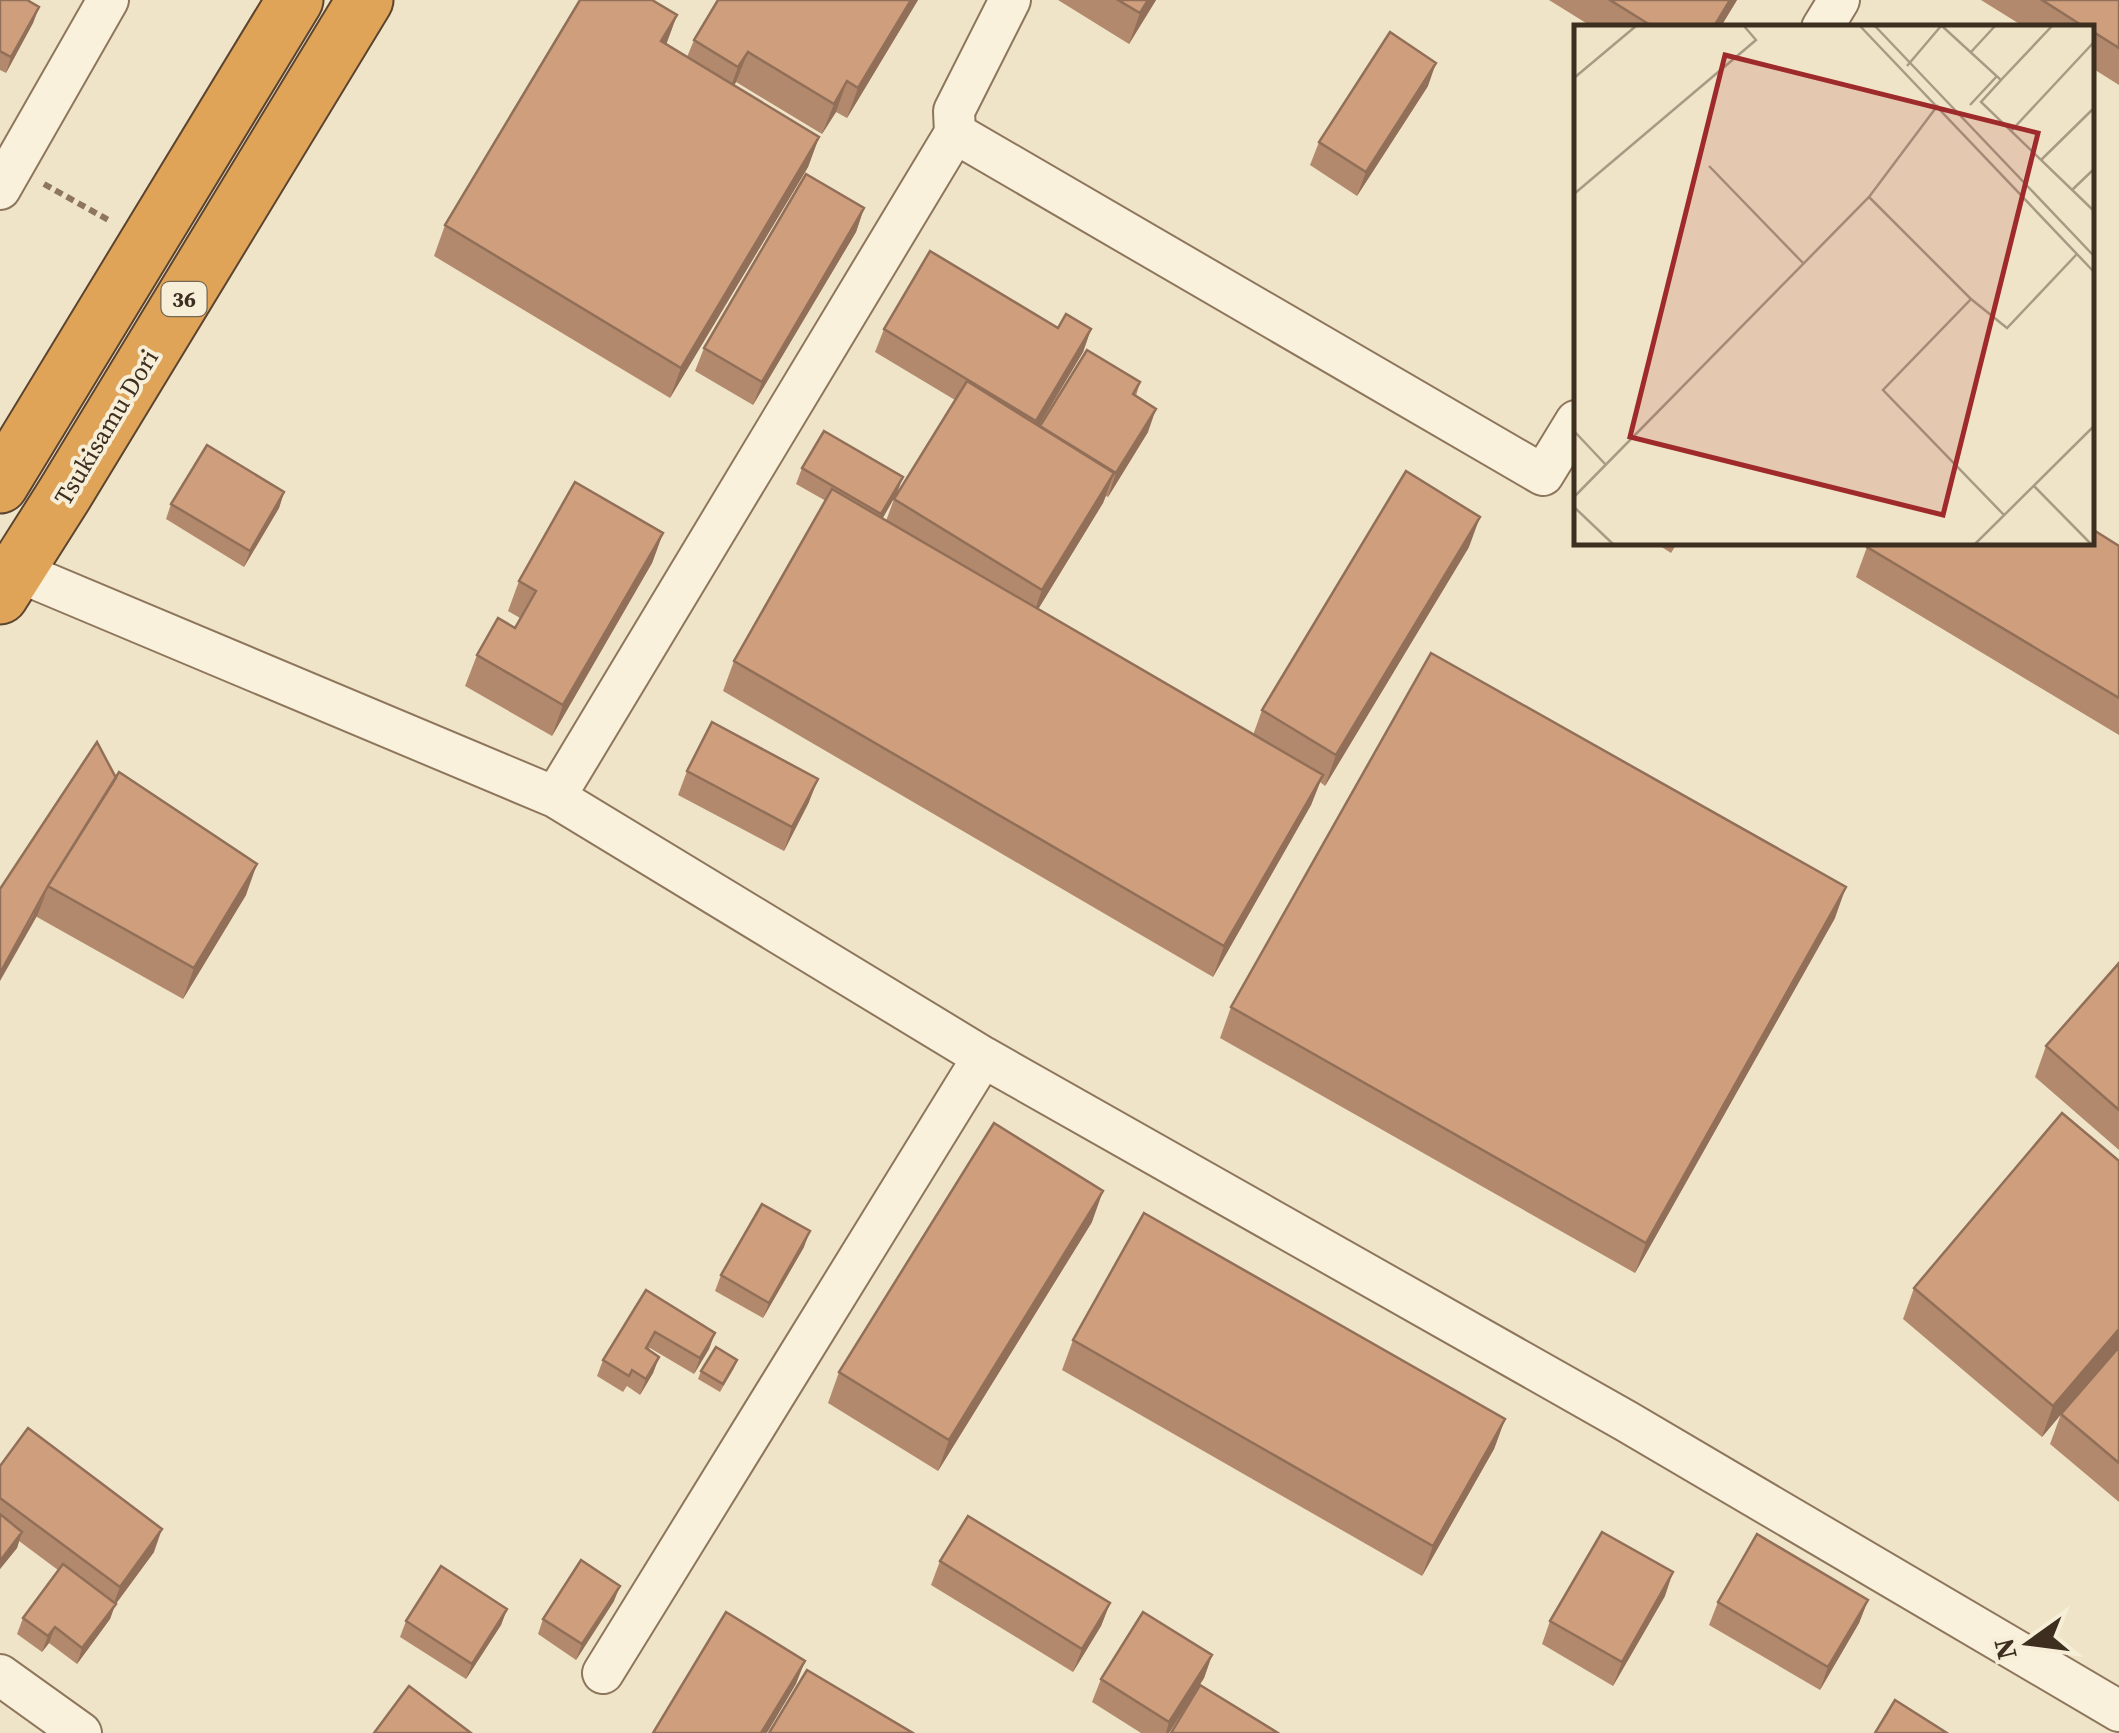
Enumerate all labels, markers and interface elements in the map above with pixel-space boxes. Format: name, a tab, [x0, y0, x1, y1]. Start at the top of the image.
inset map	[1574, 25, 2094, 545]
road number: 36	[162, 282, 206, 316]
street label: Tsukisamu Dori	[46, 343, 166, 511]
north arrow	[1979, 1593, 2079, 1693]
text: N	[1984, 1635, 2026, 1664]

